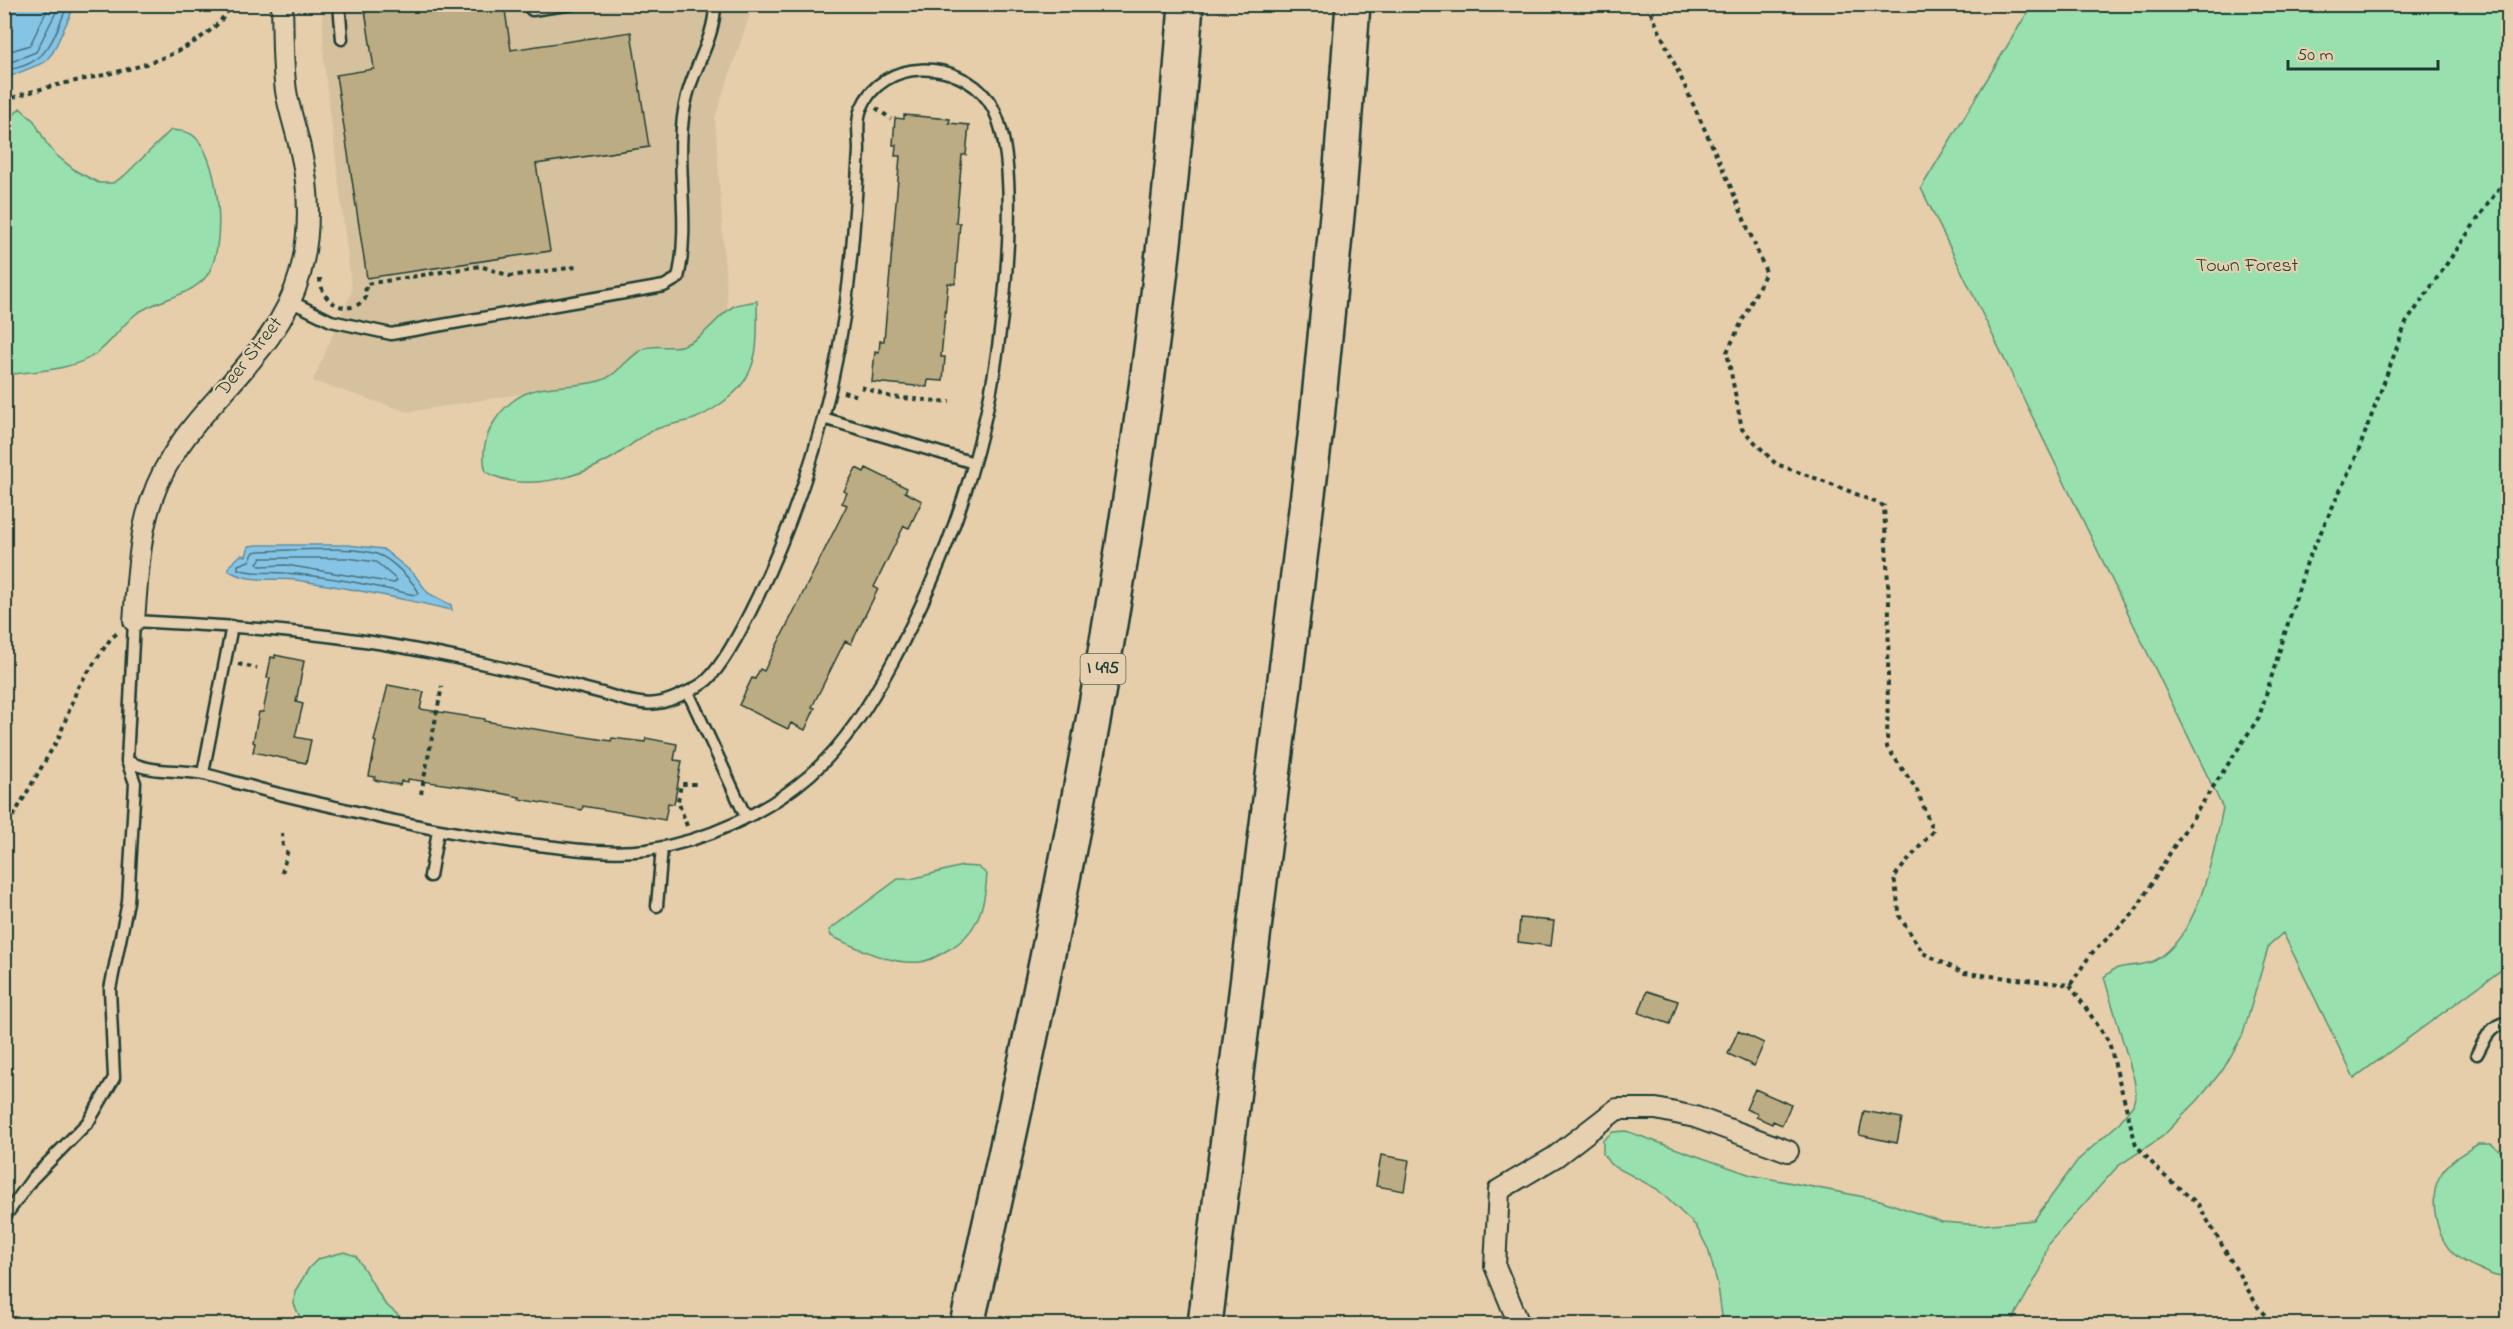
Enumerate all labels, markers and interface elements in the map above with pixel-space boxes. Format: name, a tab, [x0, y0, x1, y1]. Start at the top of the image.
scale bar	[2288, 33, 2438, 71]
text: 50 m	[2297, 43, 2334, 69]
park label: Town Forest	[2196, 252, 2299, 281]
street label: Deer Street	[209, 311, 291, 404]
road number: I 495	[1080, 654, 1126, 684]

